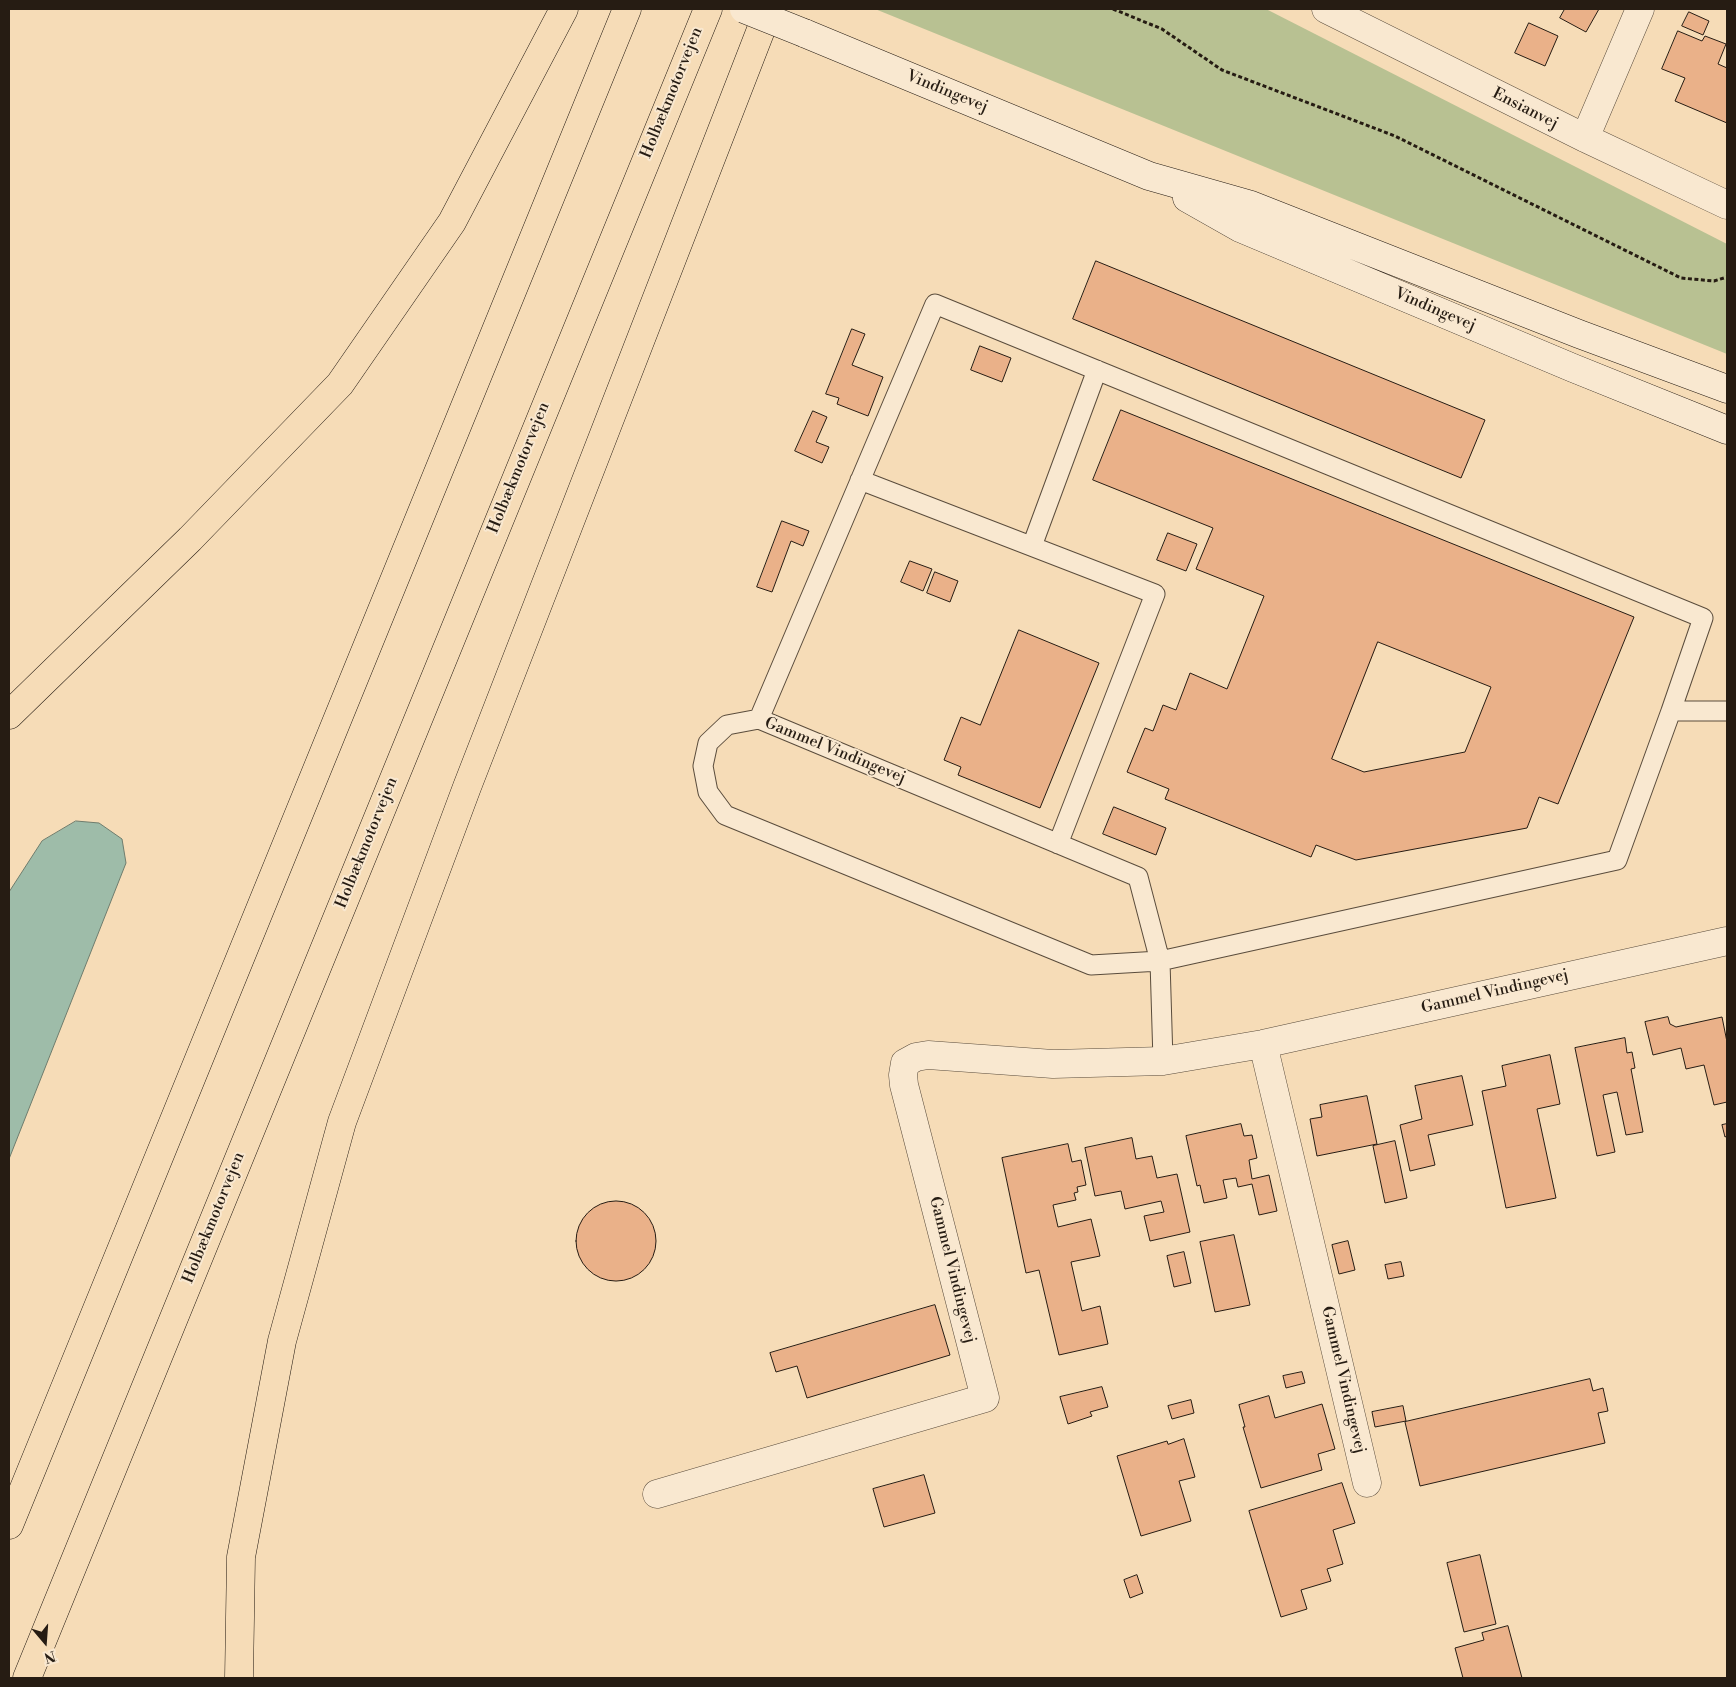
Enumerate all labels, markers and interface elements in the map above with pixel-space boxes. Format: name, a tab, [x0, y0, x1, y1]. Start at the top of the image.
street label: Holbækmotorvejen	[637, 25, 707, 161]
street label: Vindingevej	[903, 67, 991, 117]
street label: Ensianvej	[1489, 84, 1561, 134]
street label: Vindingevej	[1391, 284, 1479, 336]
street label: Holbækmotorvejen	[484, 400, 554, 536]
street label: Gammel Vindingevej	[762, 714, 908, 788]
street label: Holbækmotorvejen	[332, 775, 402, 911]
street label: Gammel Vindingevej	[1420, 966, 1570, 1018]
street label: Holbækmotorvejen	[179, 1150, 249, 1286]
street label: Gammel Vindingevej	[924, 1195, 980, 1345]
street label: Gammel Vindingevej	[1317, 1305, 1369, 1455]
north arrow	[20, 1617, 70, 1667]
text: N	[42, 1646, 58, 1667]

